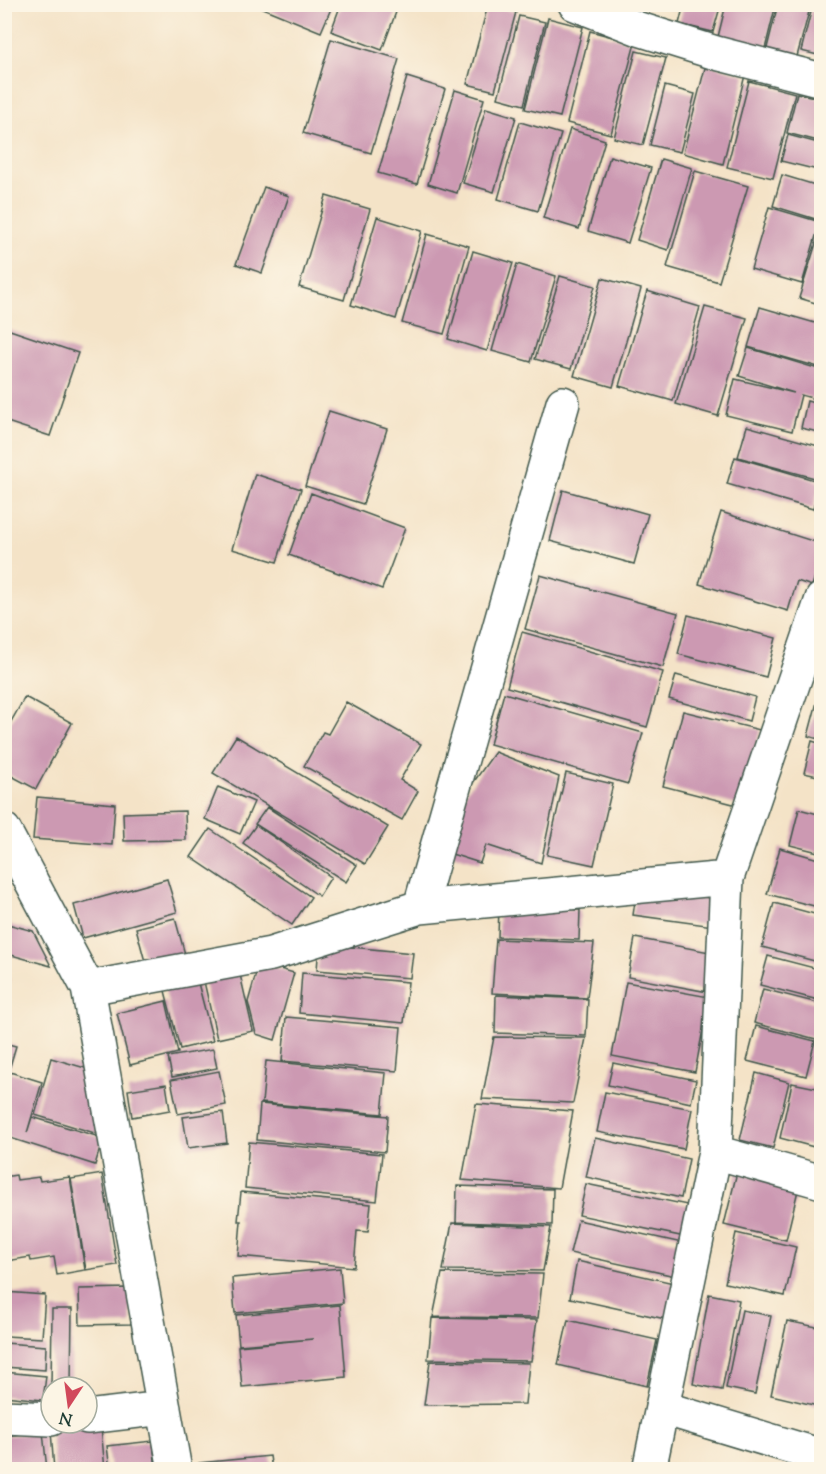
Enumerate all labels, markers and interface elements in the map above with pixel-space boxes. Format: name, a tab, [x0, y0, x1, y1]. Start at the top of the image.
north arrow	[39, 1375, 99, 1435]
text: N	[57, 1404, 75, 1430]

